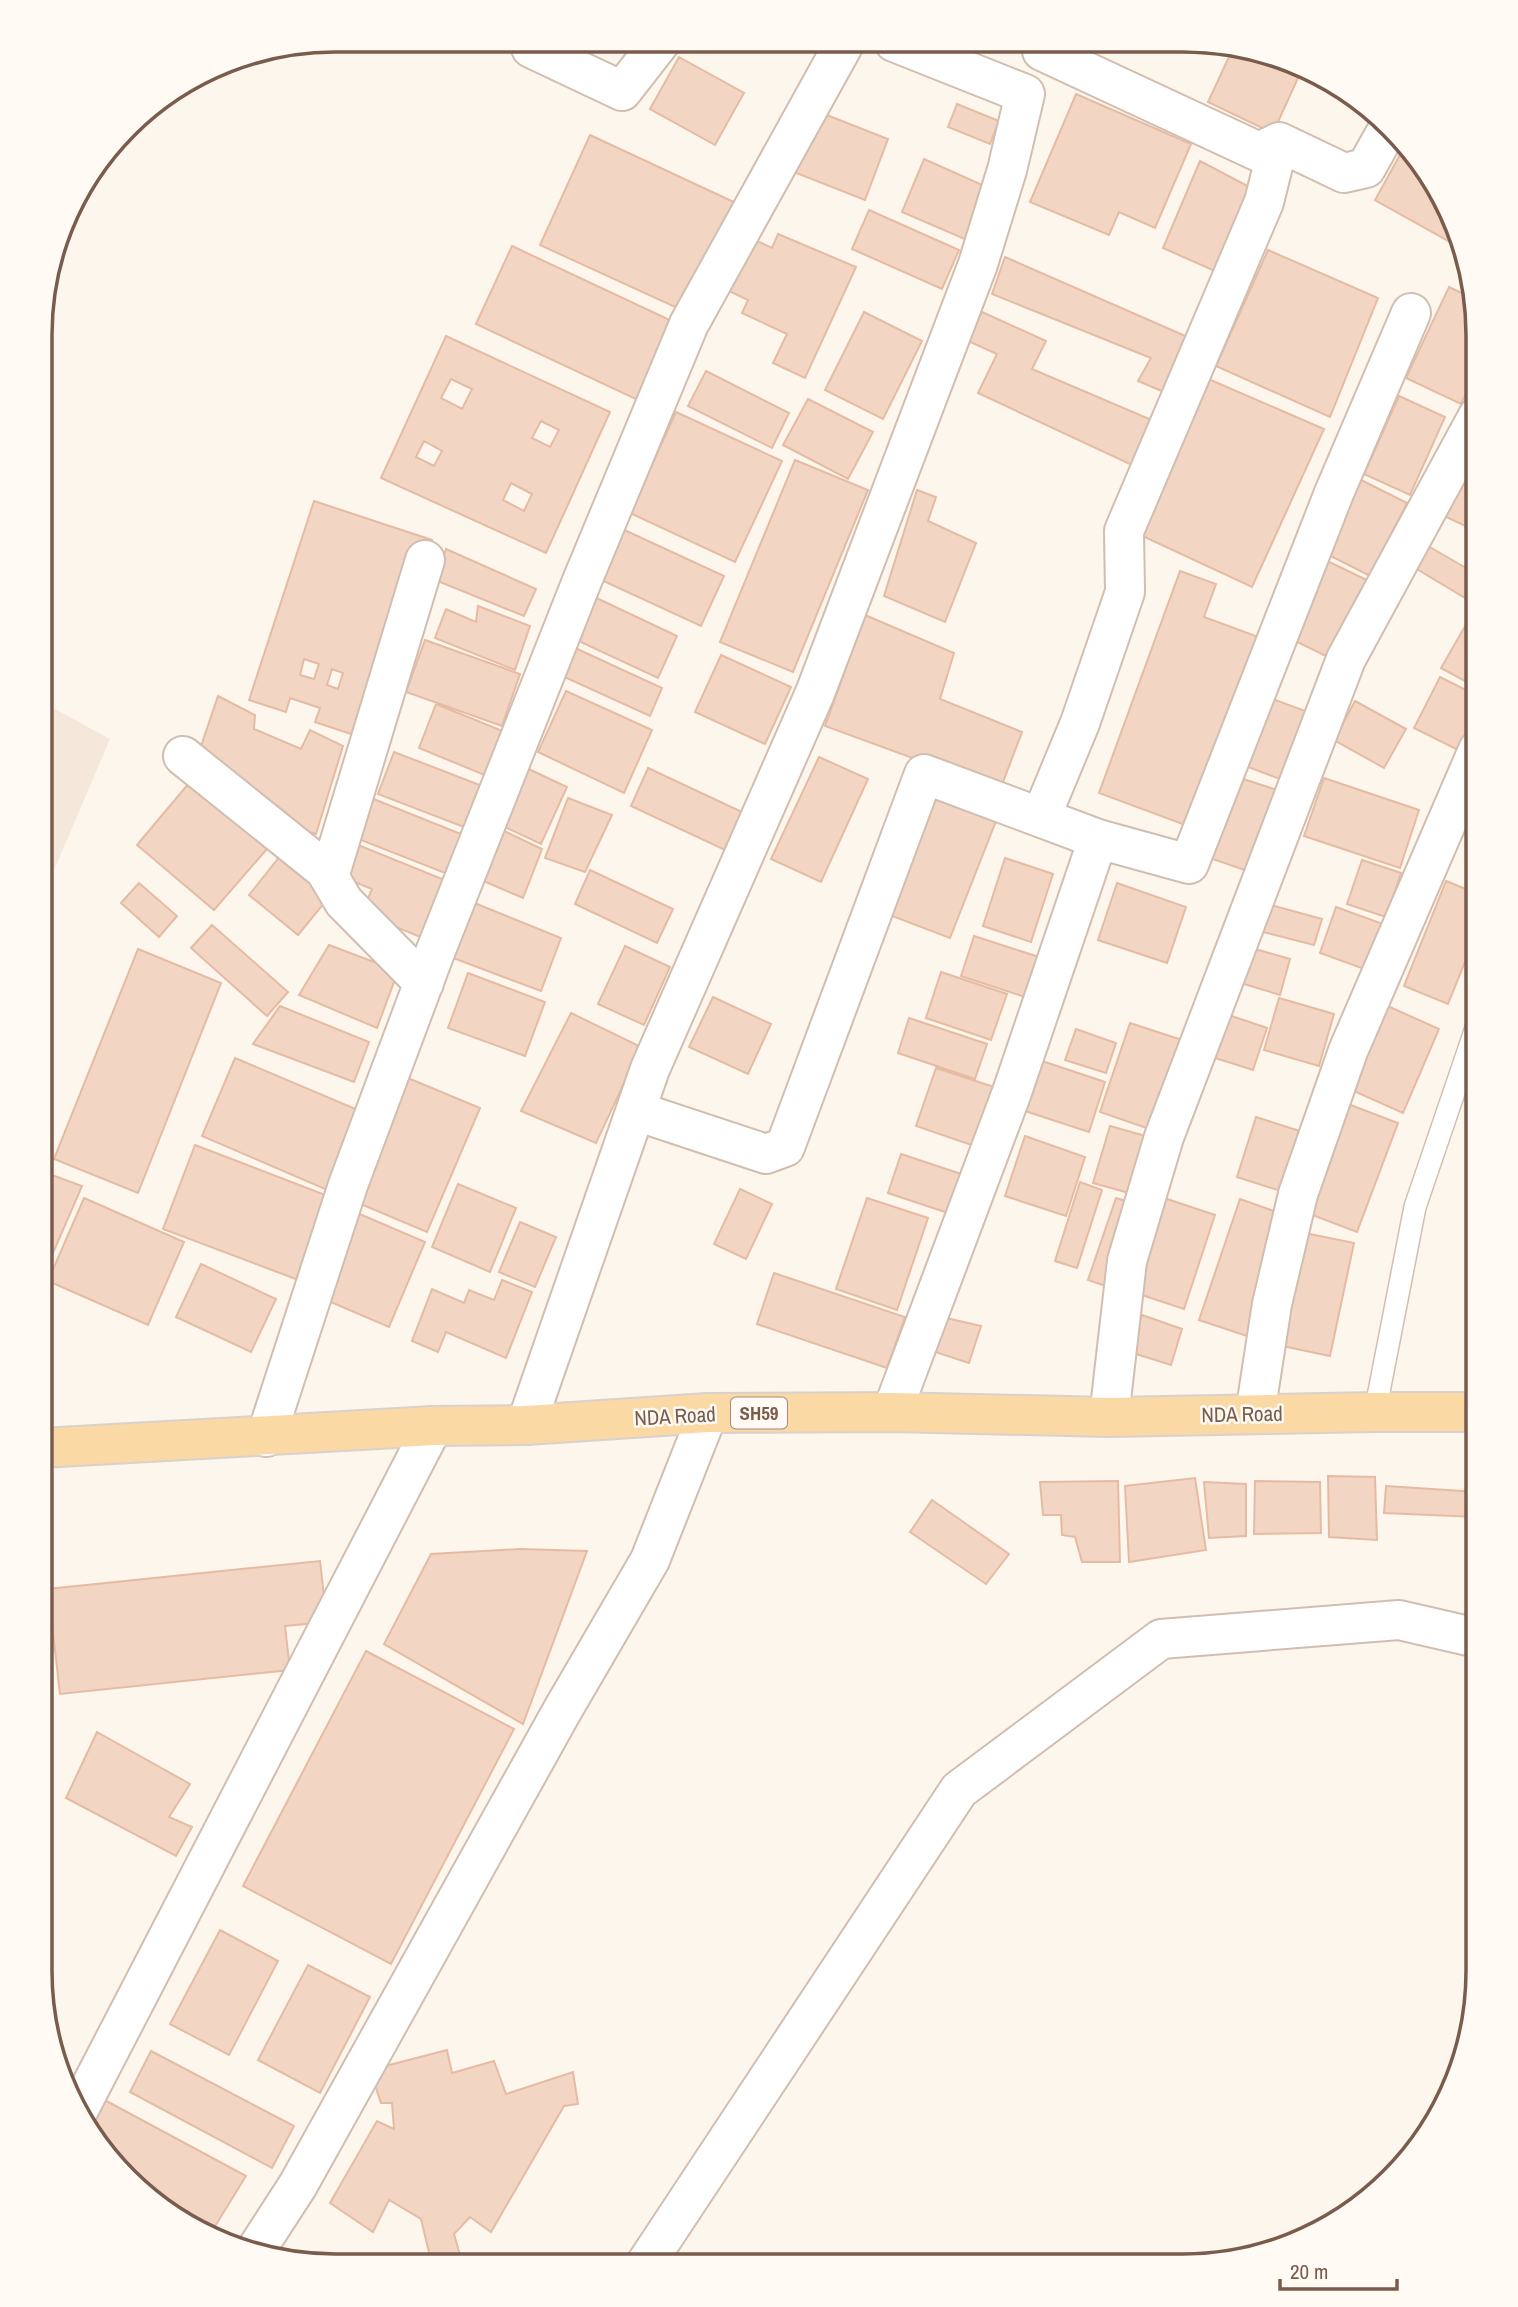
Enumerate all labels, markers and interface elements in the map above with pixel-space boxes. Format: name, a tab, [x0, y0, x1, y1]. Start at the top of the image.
road number: SH59	[731, 1398, 787, 1428]
street label: NDA Road	[634, 1399, 716, 1433]
street label: NDA Road	[1201, 1399, 1283, 1429]
scale bar	[1280, 2248, 1397, 2292]
text: 20 m	[1290, 2257, 1328, 2286]

